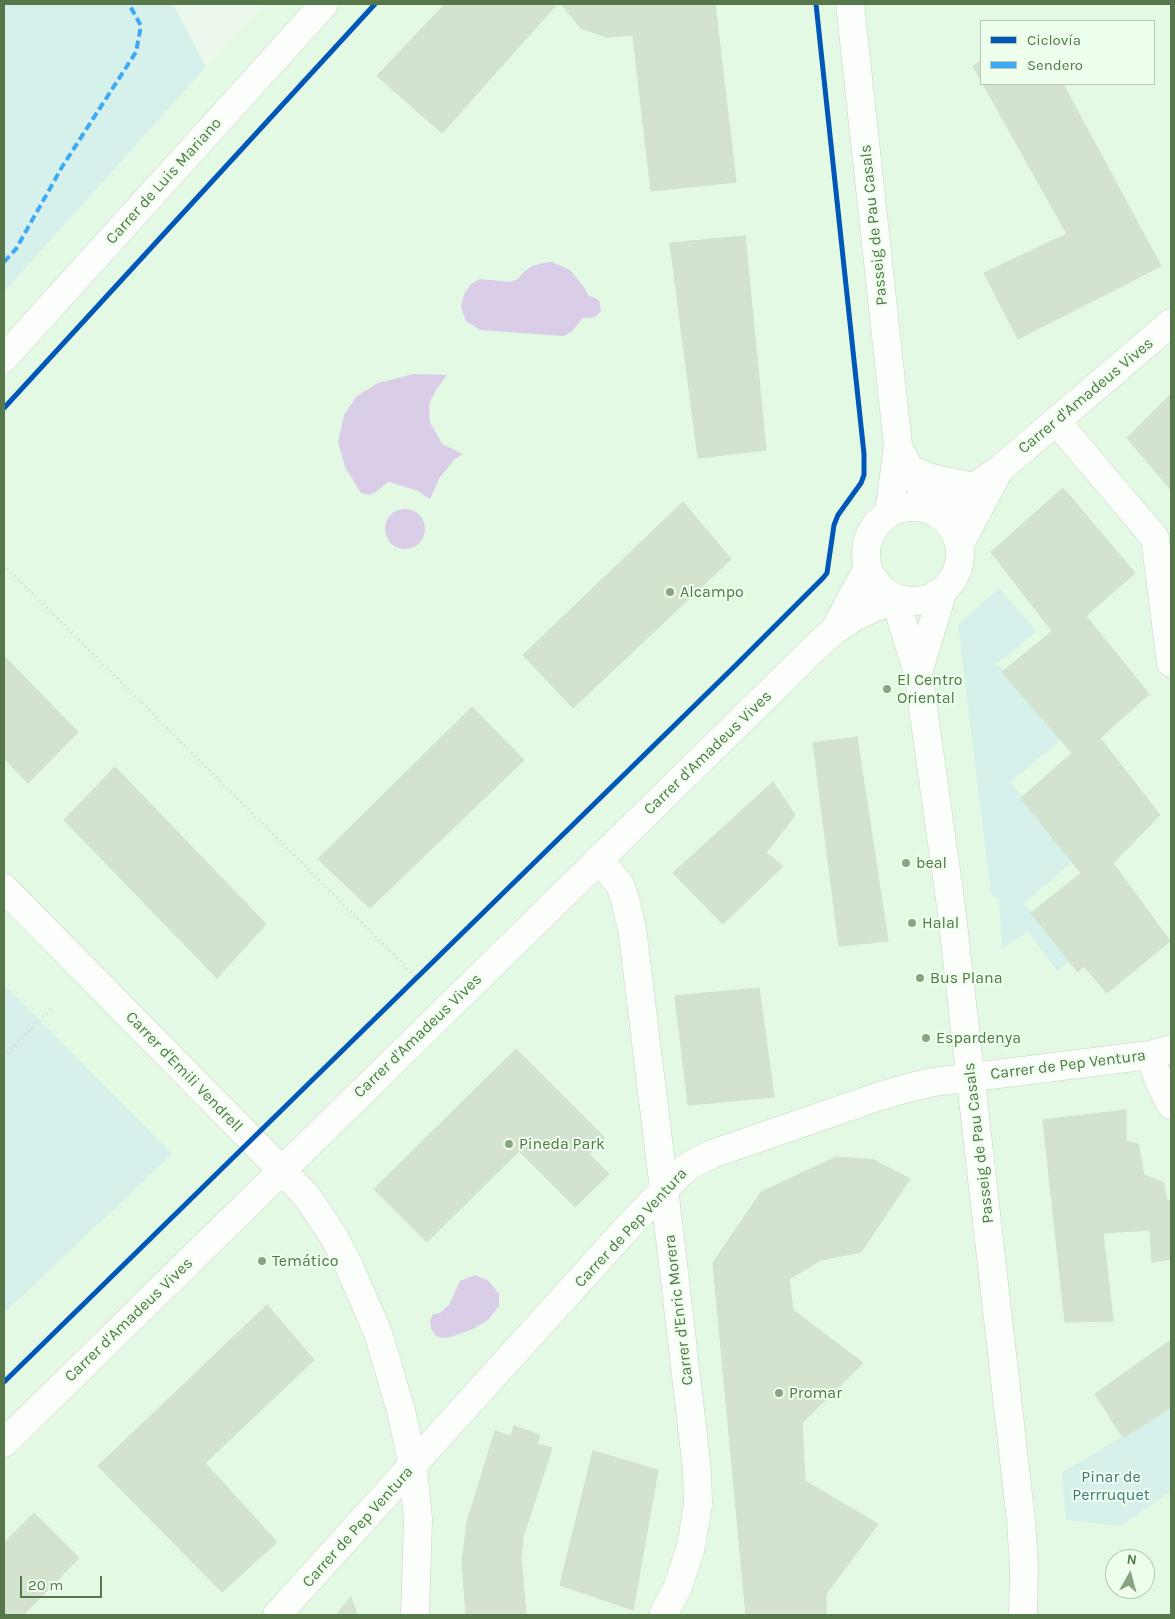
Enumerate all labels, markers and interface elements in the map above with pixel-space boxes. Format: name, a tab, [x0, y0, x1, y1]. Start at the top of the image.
legend	[980, 20, 1155, 85]
text: Ciclovía	[1027, 31, 1081, 49]
text: Sendero	[1027, 56, 1083, 74]
street label: Carrer de Luis Mariano	[102, 114, 226, 248]
street label: Passeig de Pau Casals	[856, 144, 892, 306]
street label: Carrer d'Amadeus Vives	[1014, 334, 1158, 458]
place label: Alcampo	[680, 582, 744, 602]
marker: Alcampo	[664, 586, 676, 598]
place label: El Centro Oriental	[897, 670, 962, 708]
marker: El Centro Oriental	[881, 683, 893, 695]
street label: Carrer d'Amadeus Vives	[640, 687, 776, 819]
place label: beal	[916, 853, 947, 873]
marker: beal	[900, 857, 912, 869]
place label: Halal	[922, 913, 959, 933]
marker: Halal	[906, 917, 918, 929]
place label: Bus Plana	[930, 968, 1002, 988]
street label: Carrer d'Amadeus Vives	[350, 970, 486, 1102]
marker: Bus Plana	[914, 972, 926, 984]
street label: Carrer d'Emili Vendrell	[121, 1008, 247, 1136]
place label: Espardenya	[936, 1028, 1021, 1048]
marker: Espardenya	[920, 1032, 932, 1044]
street label: Carrer de Pep Ventura	[989, 1046, 1147, 1084]
street label: Passeig de Pau Casals	[960, 1062, 998, 1224]
place label: Pineda Park	[519, 1134, 605, 1154]
marker: Pineda Park	[503, 1138, 515, 1150]
street label: Carrer de Pep Ventura	[571, 1164, 691, 1292]
street label: Carrer d'Enric Morera	[660, 1234, 698, 1386]
place label: Temático	[272, 1251, 339, 1271]
street label: Carrer d'Amadeus Vives	[61, 1254, 197, 1386]
marker: Temático	[256, 1255, 268, 1267]
place label: Promar	[789, 1383, 842, 1403]
marker: Promar	[773, 1387, 785, 1399]
street label: Carrer de Pep Ventura	[299, 1462, 417, 1592]
park label: Pinar de Perrruquet	[1072, 1467, 1150, 1505]
north arrow	[1105, 1549, 1155, 1599]
text: N	[1126, 1551, 1138, 1569]
scale bar	[22, 1566, 105, 1598]
text: 20 m	[28, 1576, 63, 1594]

